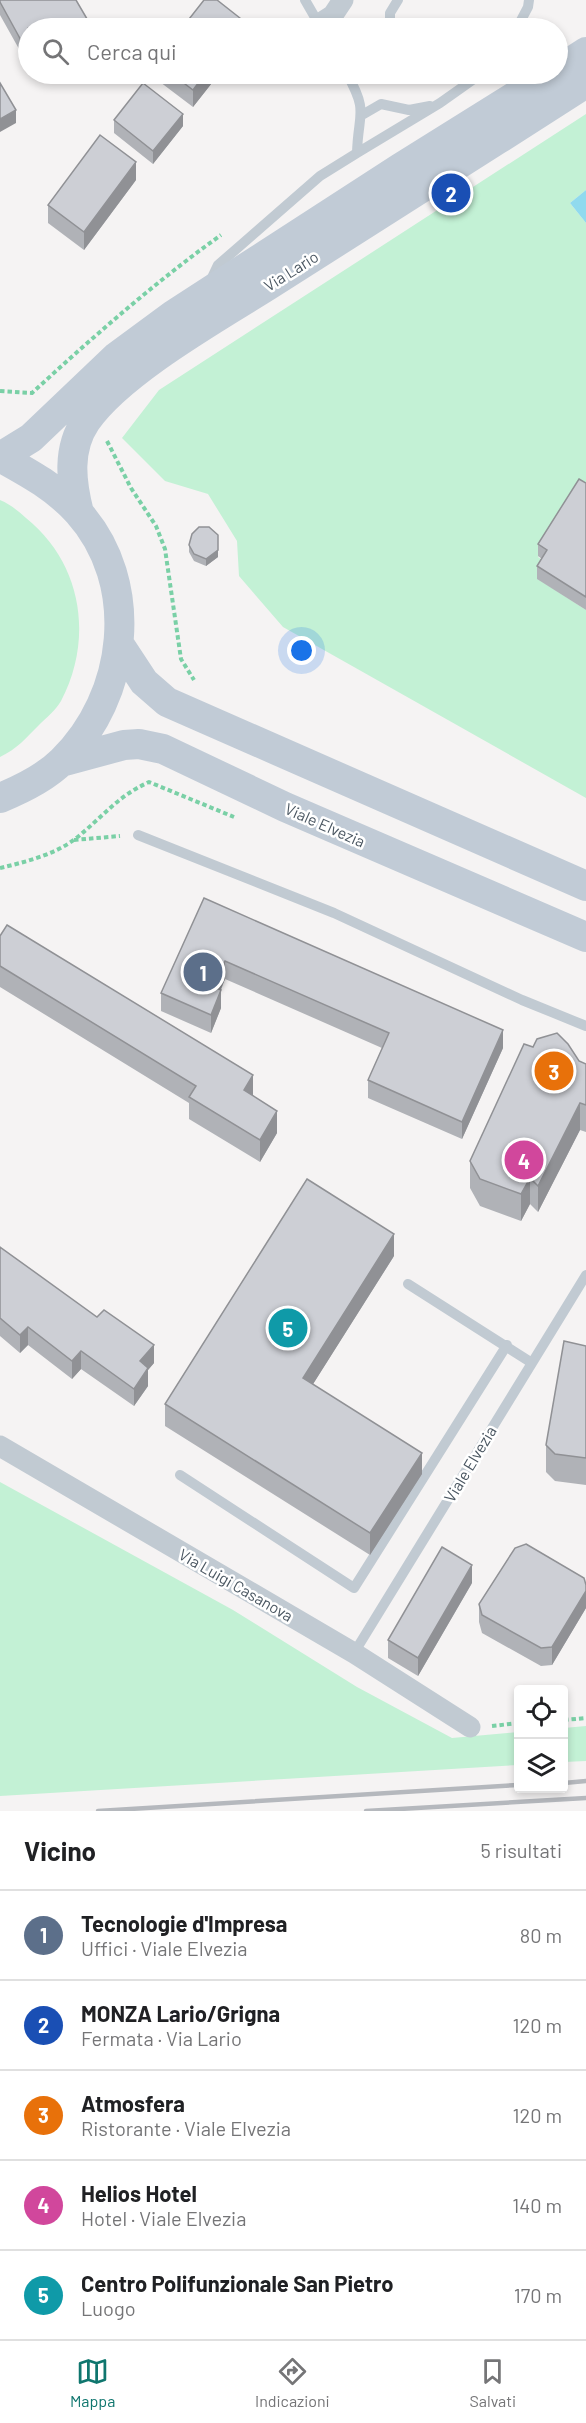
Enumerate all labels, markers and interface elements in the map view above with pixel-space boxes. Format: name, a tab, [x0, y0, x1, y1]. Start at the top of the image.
search box	[18, 18, 568, 84]
icon: search	[39, 35, 72, 68]
text: Cerca qui	[87, 38, 177, 64]
pin: 2	[432, 170, 470, 216]
street label: Via Lario	[260, 246, 322, 295]
your location	[287, 636, 316, 665]
street label: Viale Elvezia	[282, 798, 368, 851]
pin: 1	[184, 950, 222, 994]
pin: 3	[534, 1048, 574, 1094]
pin: 4	[504, 1138, 544, 1182]
pin: 5	[268, 1306, 308, 1350]
street label: Viale Elvezia	[439, 1422, 500, 1505]
street label: Via Luigi Casanova	[176, 1544, 297, 1625]
map controls	[514, 1685, 568, 1793]
button: locate	[514, 1685, 568, 1739]
button: layers	[514, 1739, 568, 1793]
text: Vicino	[24, 1835, 96, 1866]
text: 5 risultati	[481, 1838, 562, 1862]
text: Tecnologie d'Impresa	[81, 1910, 287, 1936]
text: 1	[40, 1923, 47, 1947]
text: 80 m	[520, 1923, 562, 1947]
text: Uffici · Viale Elvezia	[81, 1936, 248, 1960]
text: MONZA Lario/Grigna	[81, 2000, 280, 2026]
text: 2	[38, 2013, 49, 2037]
text: 120 m	[512, 2013, 562, 2037]
text: Fermata · Via Lario	[81, 2026, 242, 2050]
text: Atmosfera	[81, 2090, 185, 2116]
text: 3	[38, 2103, 49, 2127]
text: 120 m	[512, 2103, 562, 2127]
text: Ristorante · Viale Elvezia	[81, 2116, 291, 2140]
text: Helios Hotel	[81, 2180, 197, 2206]
text: 4	[37, 2193, 50, 2217]
text: 140 m	[512, 2193, 562, 2217]
text: Hotel · Viale Elvezia	[81, 2206, 246, 2230]
text: Centro Polifunzionale San Pietro	[81, 2270, 394, 2296]
text: 5	[38, 2283, 49, 2307]
text: 170 m	[514, 2283, 562, 2307]
text: Luogo	[81, 2296, 136, 2320]
tab: Mappa	[70, 2355, 115, 2410]
tab: Indicazioni	[255, 2355, 330, 2410]
tab: Salvati	[469, 2355, 516, 2410]

